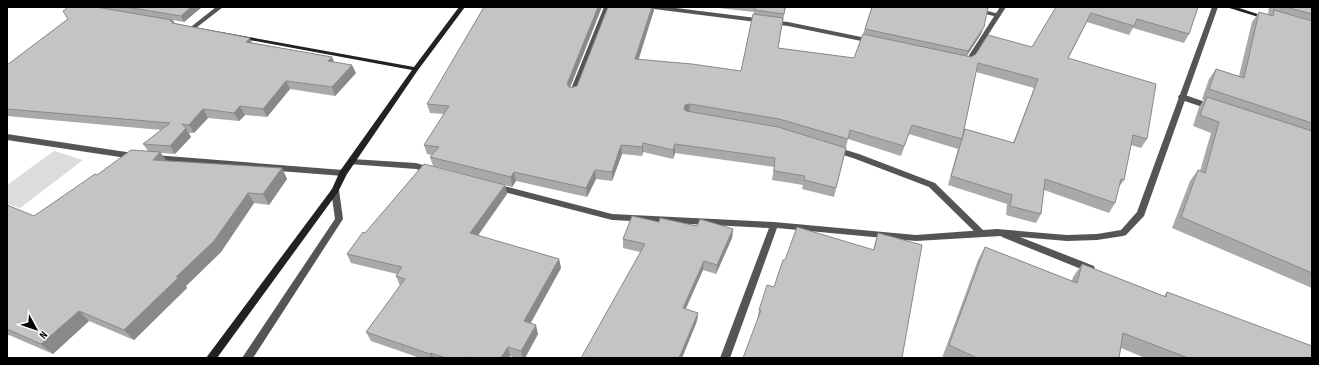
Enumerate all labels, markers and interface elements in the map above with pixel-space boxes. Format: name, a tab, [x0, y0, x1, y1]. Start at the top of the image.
north arrow	[16, 309, 56, 349]
text: N	[36, 329, 50, 342]

